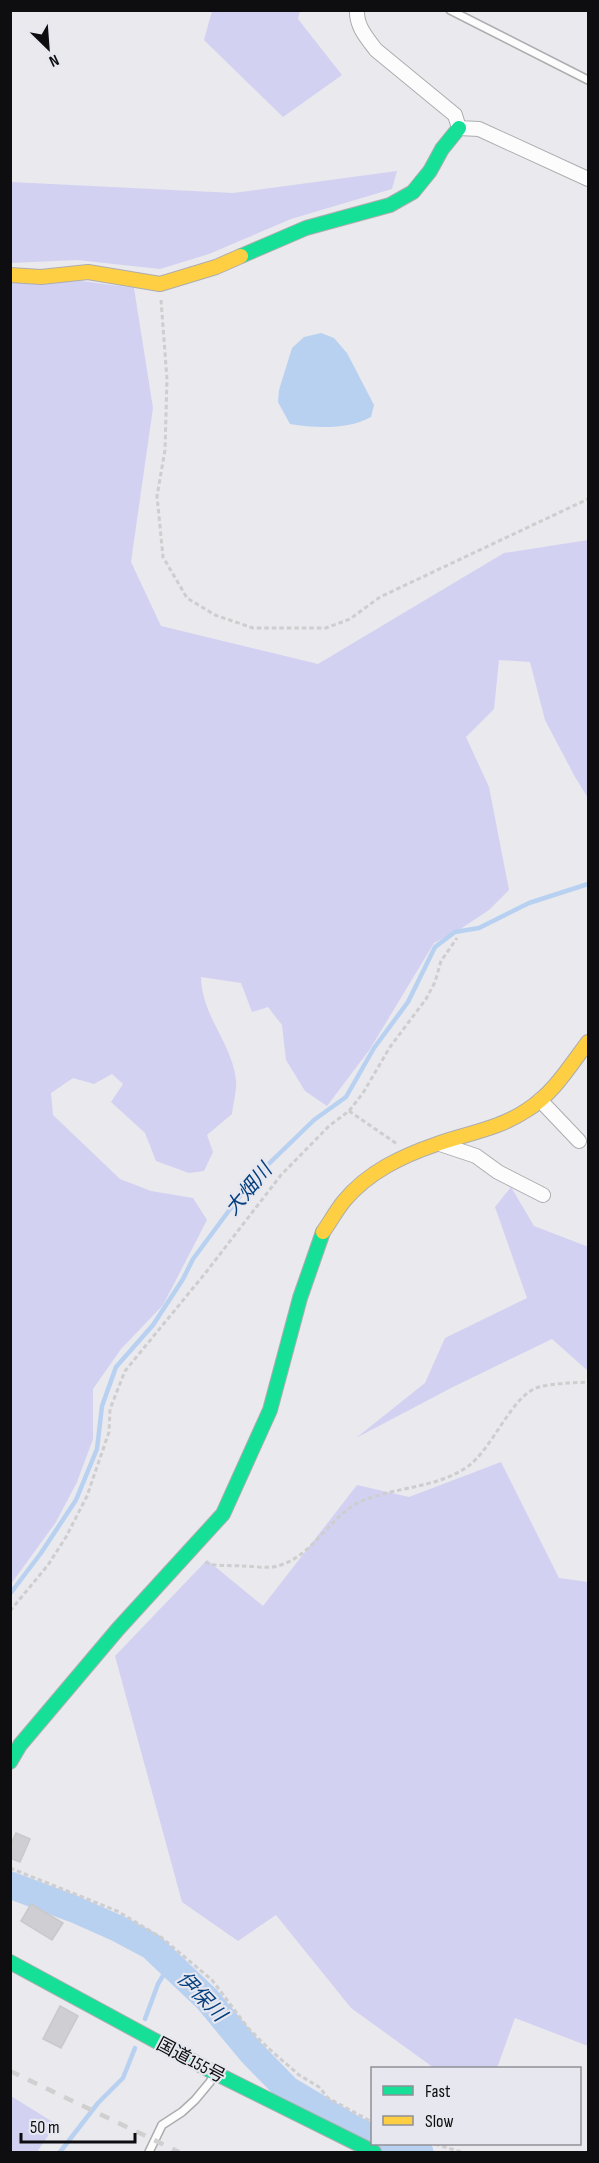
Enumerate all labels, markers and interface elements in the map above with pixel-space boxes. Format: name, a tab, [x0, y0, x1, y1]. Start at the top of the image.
north arrow	[18, 18, 78, 78]
text: N	[46, 50, 62, 71]
water label: 大畑川	[220, 1157, 279, 1220]
water label: 伊保川	[172, 1967, 232, 2028]
street label: 国道155号	[153, 2034, 229, 2087]
legend	[371, 2067, 581, 2145]
text: Fast	[425, 2081, 451, 2102]
scale bar	[21, 2106, 135, 2144]
text: Slow	[425, 2111, 454, 2132]
text: 50 m	[30, 2117, 60, 2138]

